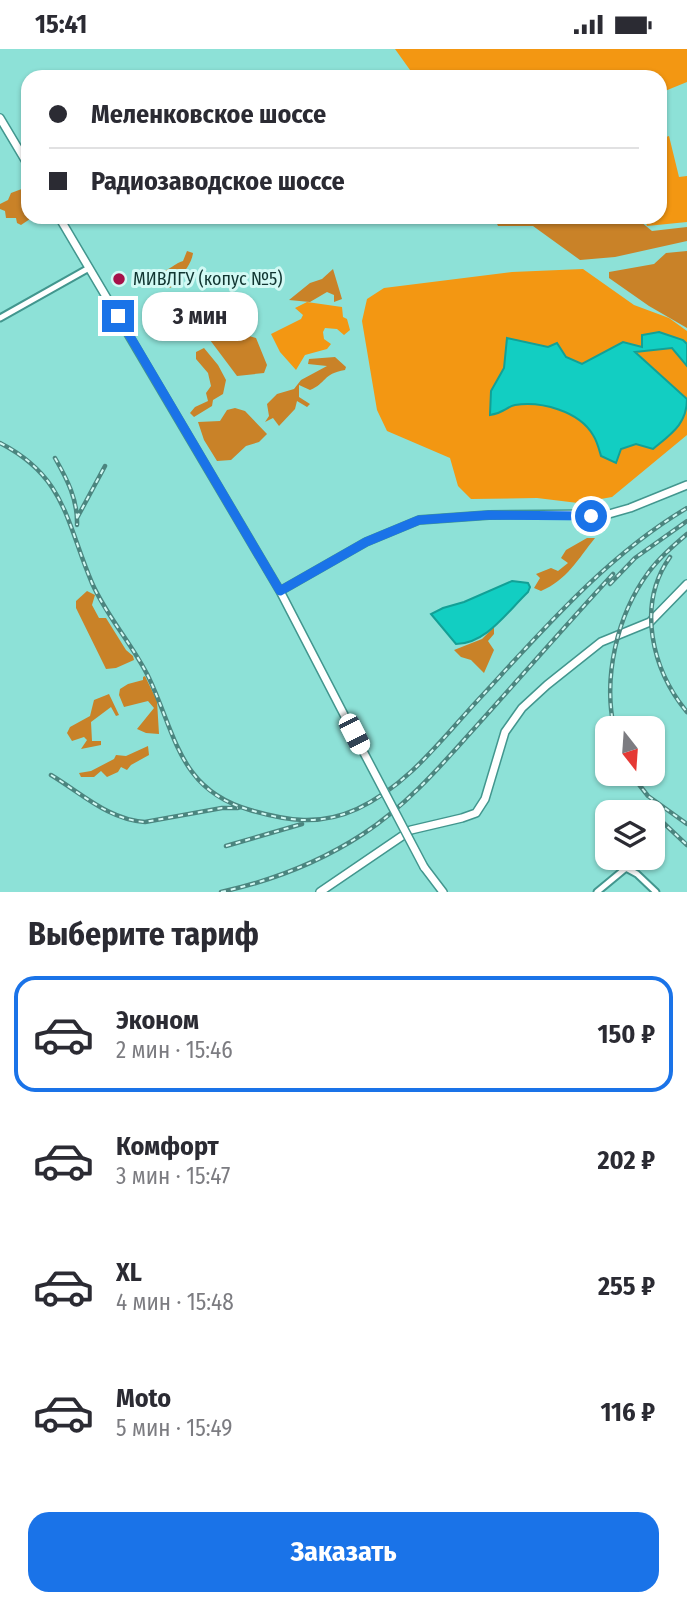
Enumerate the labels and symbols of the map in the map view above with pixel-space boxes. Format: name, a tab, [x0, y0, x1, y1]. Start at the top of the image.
place label: МИВЛГУ (копус №5)	[133, 268, 283, 290]
marker: МИВЛГУ (копус №5)	[111, 271, 127, 287]
callout: 3 мин	[142, 292, 258, 341]
route end	[102, 300, 134, 332]
route start	[575, 500, 607, 532]
car	[336, 711, 373, 757]
north arrow	[595, 716, 665, 786]

